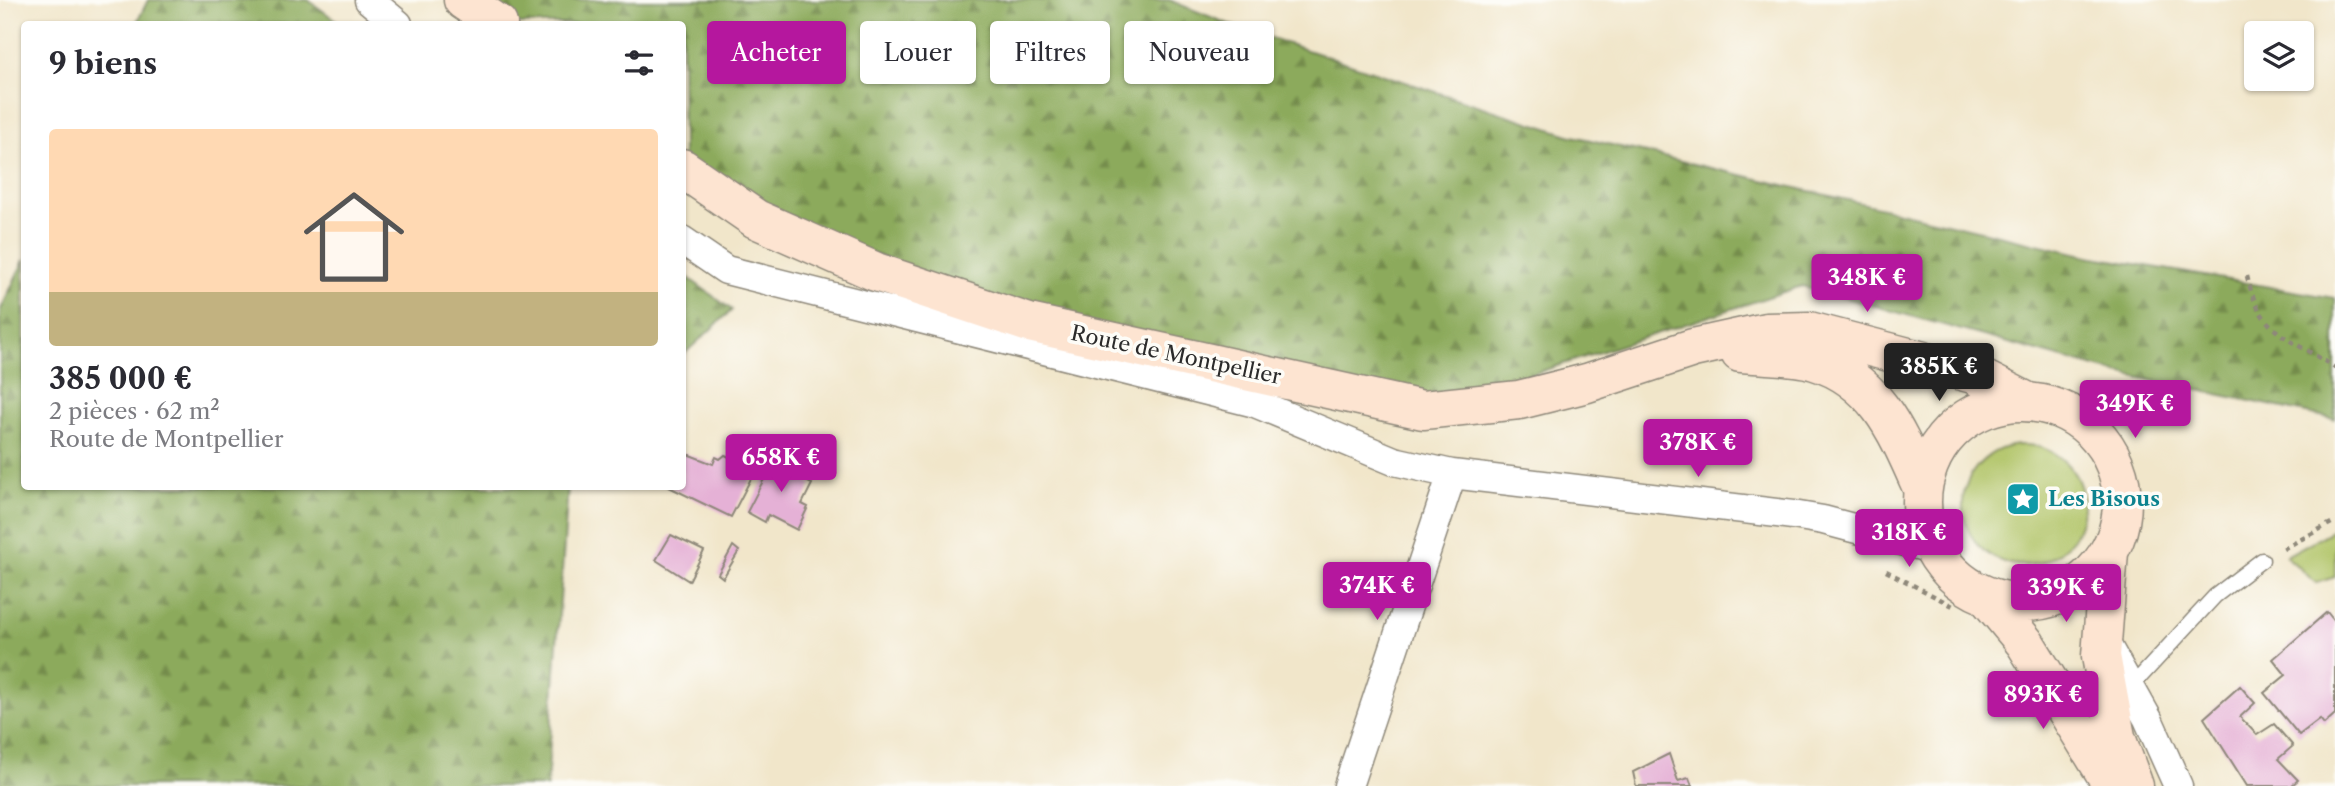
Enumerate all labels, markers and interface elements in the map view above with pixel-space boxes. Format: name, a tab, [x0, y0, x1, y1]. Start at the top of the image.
chip: Acheter	[707, 21, 846, 84]
chip: Louer	[860, 21, 976, 84]
chip: Filtres	[990, 21, 1110, 84]
chip: Nouveau	[1124, 21, 1274, 84]
map controls	[2244, 21, 2314, 91]
button: layers	[2244, 21, 2314, 91]
icon: filters	[620, 44, 658, 82]
text: 9 biens	[49, 45, 157, 82]
icon: home	[291, 174, 417, 300]
pin: 348K €	[1810, 254, 1924, 314]
text: 348K €	[1828, 263, 1907, 291]
street label: Route de Montpellier	[1069, 320, 1284, 389]
pin: 385K €	[1882, 344, 1996, 403]
text: 385K €	[1900, 352, 1978, 380]
text: 385 000 €	[49, 360, 192, 397]
pin: 349K €	[2078, 380, 2192, 440]
text: 349K €	[2096, 389, 2174, 417]
text: 2 pièces · 62 m²	[49, 397, 220, 425]
pin: 378K €	[1641, 420, 1755, 479]
text: Route de Montpellier	[49, 425, 284, 453]
text: 378K €	[1659, 428, 1737, 456]
pin: 658K €	[724, 434, 838, 494]
text: 658K €	[742, 443, 820, 471]
place icon: Les Bisous	[2004, 480, 2042, 518]
place label: Les Bisous	[2048, 486, 2160, 511]
pin: 318K €	[1852, 510, 1966, 569]
text: 318K €	[1871, 518, 1947, 546]
pin: 374K €	[1320, 562, 1434, 622]
pin: 339K €	[2009, 564, 2123, 624]
text: 374K €	[1339, 571, 1415, 599]
text: 339K €	[2027, 573, 2105, 601]
pin: 893K €	[1986, 672, 2100, 731]
text: 893K €	[2003, 680, 2083, 708]

